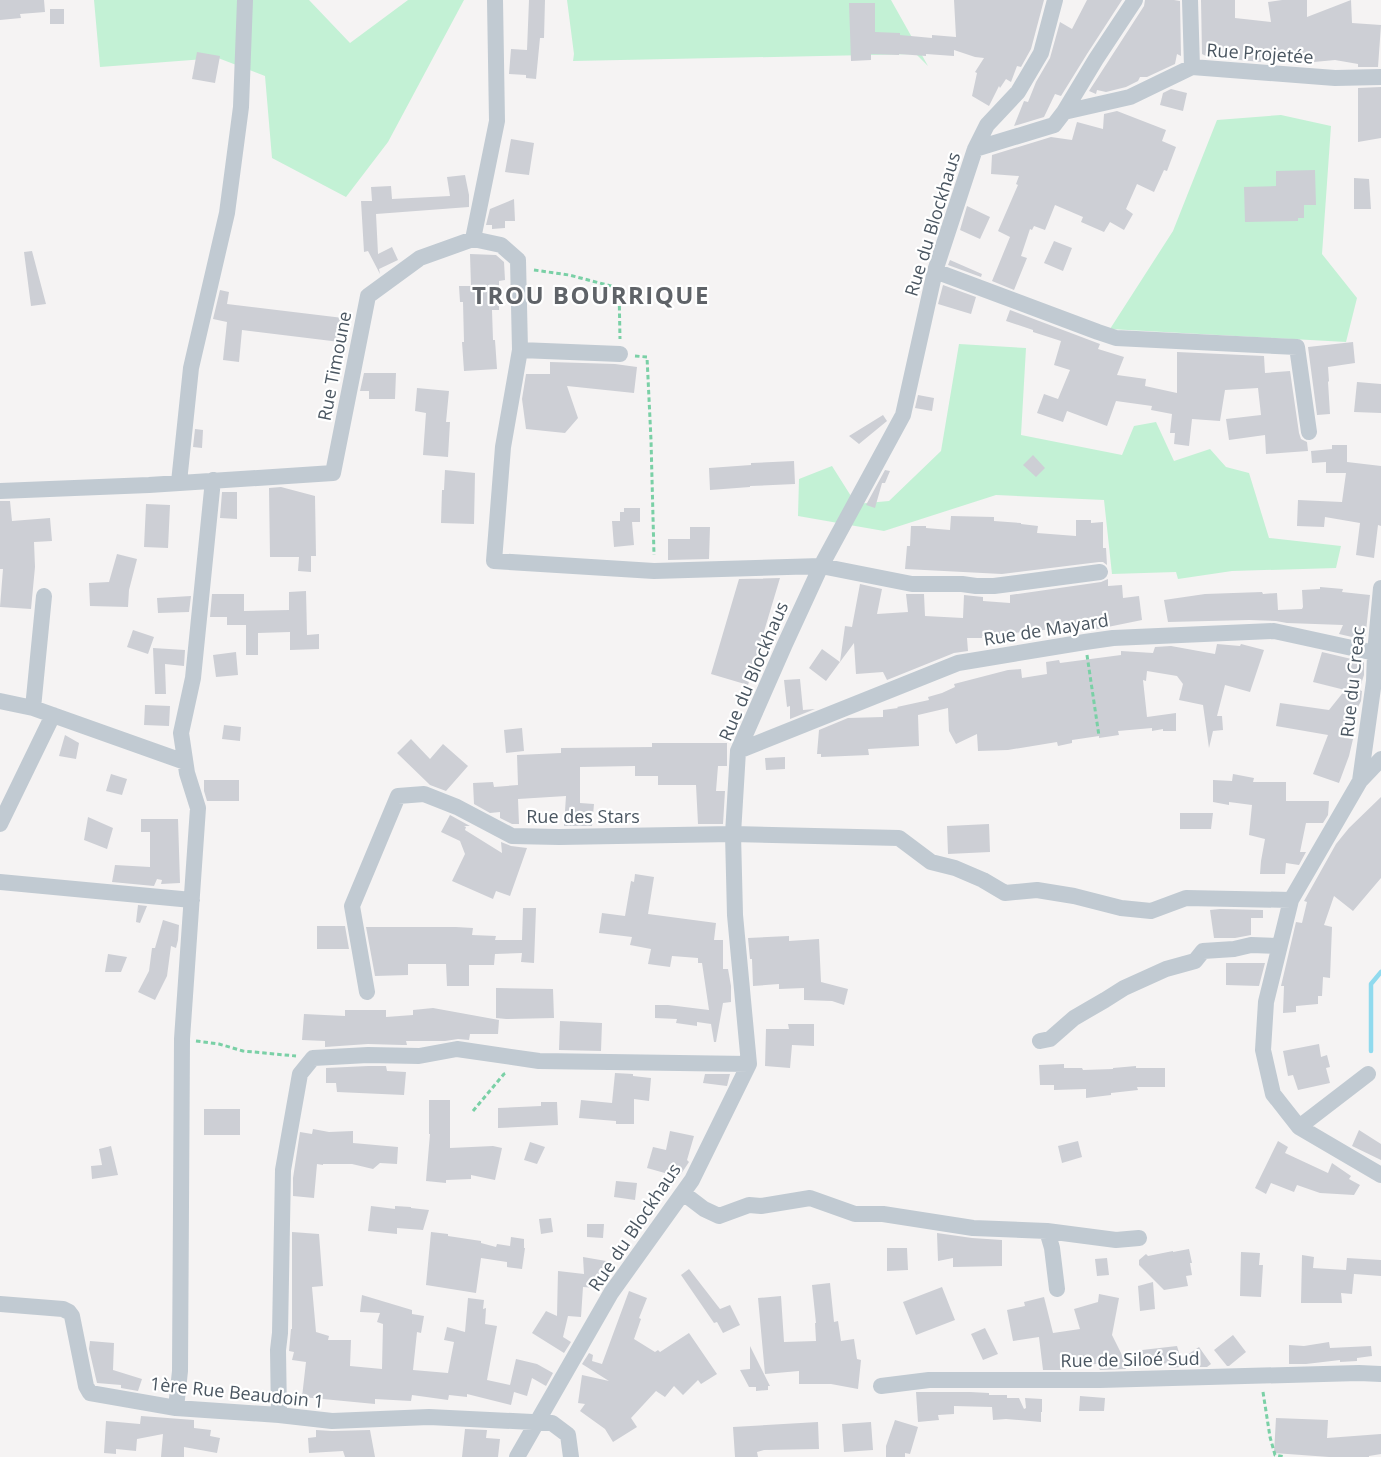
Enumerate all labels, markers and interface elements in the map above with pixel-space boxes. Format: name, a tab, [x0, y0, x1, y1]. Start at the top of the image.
street label: Rue Projetée	[1206, 37, 1314, 69]
street label: Rue du Blockhaus	[899, 149, 965, 299]
district label: TROU BOURRIQUE	[472, 278, 710, 311]
street label: Rue Timoune	[312, 309, 356, 423]
street label: Rue du Blockhaus	[713, 598, 793, 744]
street label: Rue de Mayard	[982, 607, 1110, 651]
street label: Rue du Creac	[1334, 625, 1370, 738]
street label: Rue des Stars	[526, 804, 640, 828]
street label: Rue du Blockhaus	[582, 1158, 686, 1296]
street label: Rue de Siloé Sud	[1060, 1346, 1200, 1372]
street label: 1ère Rue Beaudoin 1	[149, 1371, 325, 1413]

